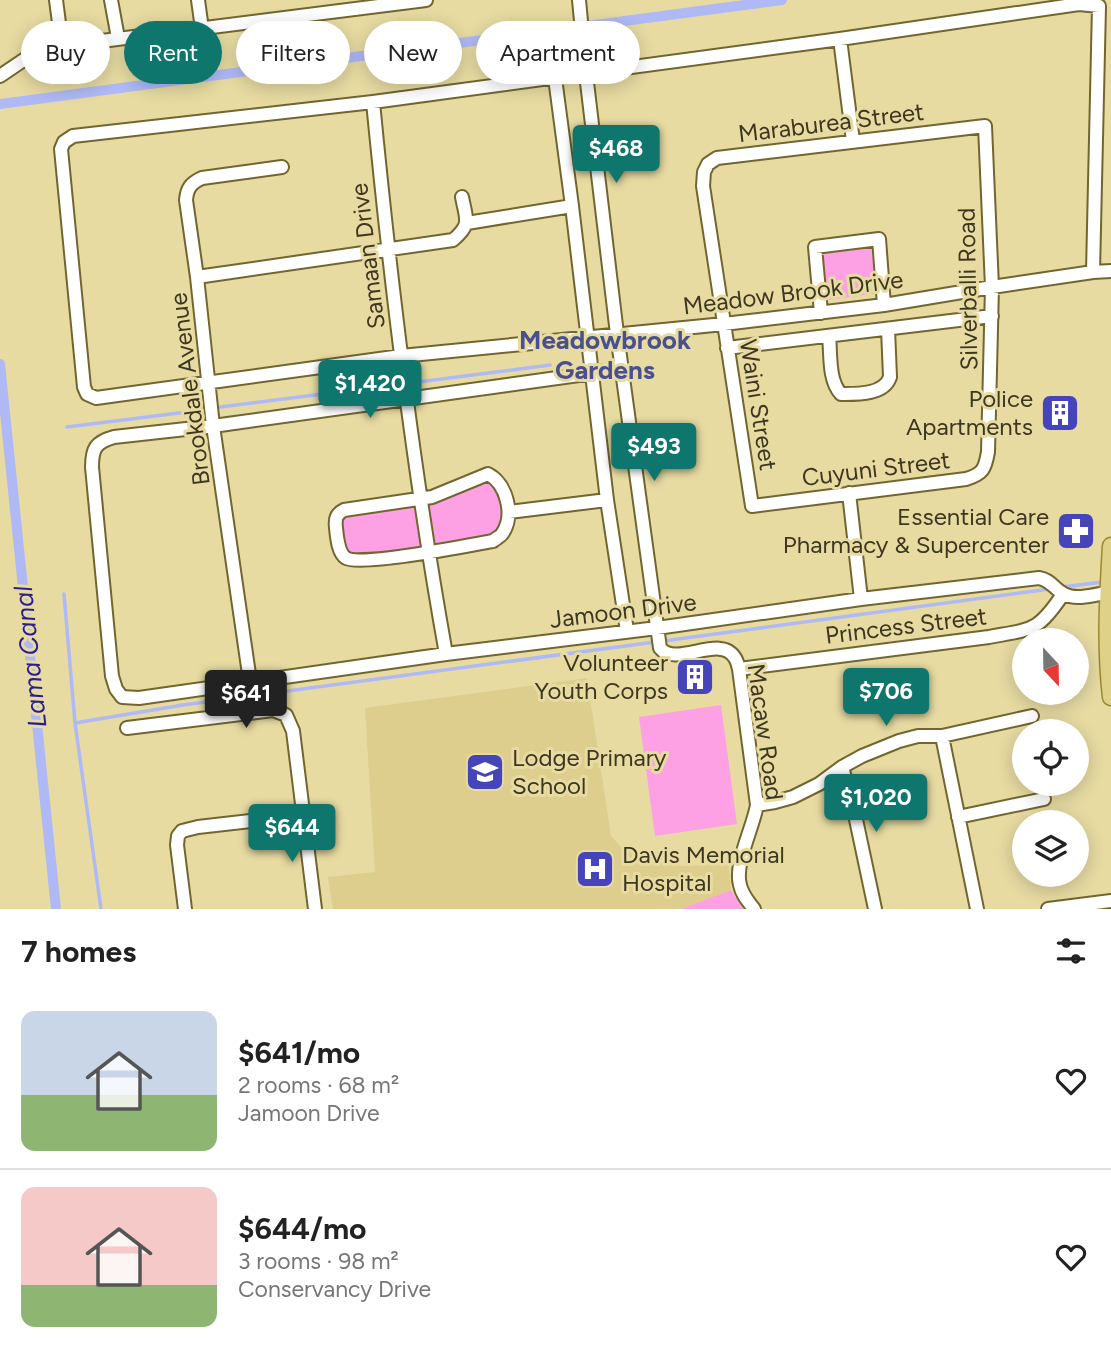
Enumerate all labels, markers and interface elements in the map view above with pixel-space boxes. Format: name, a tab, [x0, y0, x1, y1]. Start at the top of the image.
chip: Buy	[21, 21, 110, 84]
chip: Rent	[124, 21, 222, 84]
chip: Filters	[236, 21, 350, 84]
chip: New	[364, 21, 462, 84]
chip: Apartment	[476, 21, 640, 84]
street label: Maraburea Street	[736, 97, 925, 148]
pin: $468	[575, 125, 657, 185]
text: $468	[589, 134, 643, 162]
street label: Samaan Drive	[344, 181, 391, 331]
street label: Silverballi Road	[952, 207, 983, 371]
street label: Meadow Brook Drive	[681, 265, 905, 320]
street label: Brookdale Avenue	[163, 291, 216, 487]
district label: Meadowbrook Gardens	[519, 324, 691, 386]
street label: Waini Street	[734, 337, 783, 472]
pin: $1,420	[313, 360, 427, 420]
text: $1,420	[334, 369, 406, 397]
place label: Police Apartments	[906, 384, 1033, 441]
building icon: Police Apartments	[1039, 392, 1081, 434]
pin: $493	[613, 424, 695, 483]
text: $493	[627, 432, 681, 460]
street label: Cuyuni Street	[800, 445, 952, 492]
place label: Essential Care Pharmacy & Supercenter	[783, 502, 1049, 559]
pharmacy icon: Essential Care Pharmacy & Supercenter	[1055, 510, 1097, 552]
water label: Lama Canal	[7, 584, 53, 729]
street label: Jamoon Drive	[548, 587, 698, 634]
street label: Princess Street	[824, 601, 988, 650]
north arrow	[1012, 628, 1088, 705]
map controls	[1012, 628, 1089, 887]
place label: Volunteer Youth Corps	[535, 648, 668, 705]
building icon: Volunteer Youth Corps	[674, 656, 716, 698]
street label: Macaw Road	[742, 662, 789, 802]
pin: $706	[845, 668, 927, 728]
pin: $641	[205, 670, 287, 730]
text: $706	[859, 677, 913, 705]
text: $641	[221, 679, 271, 707]
button: locate	[1012, 719, 1089, 796]
place label: Lodge Primary School	[512, 743, 667, 800]
school or university icon: Lodge Primary School	[464, 751, 506, 793]
pin: $1,020	[819, 774, 933, 834]
text: $1,020	[840, 783, 912, 811]
pin: $644	[251, 804, 333, 864]
button: layers	[1012, 810, 1089, 887]
text: $644	[264, 813, 320, 841]
place label: Davis Memorial Hospital	[622, 840, 785, 897]
hospital icon: Davis Memorial Hospital	[574, 848, 616, 890]
icon: filters	[1052, 932, 1090, 970]
text: 7 homes	[21, 933, 136, 970]
text: $641/mo	[238, 1034, 360, 1071]
icon: home	[77, 1039, 161, 1123]
icon: heart	[1052, 1062, 1090, 1100]
text: 2 rooms · 68 m²	[238, 1071, 399, 1099]
text: Jamoon Drive	[238, 1099, 380, 1127]
text: $644/mo	[238, 1210, 367, 1247]
icon: home	[77, 1215, 161, 1299]
icon: heart	[1052, 1238, 1090, 1276]
text: 3 rooms · 98 m²	[238, 1247, 399, 1275]
text: Conservancy Drive	[238, 1275, 431, 1303]

